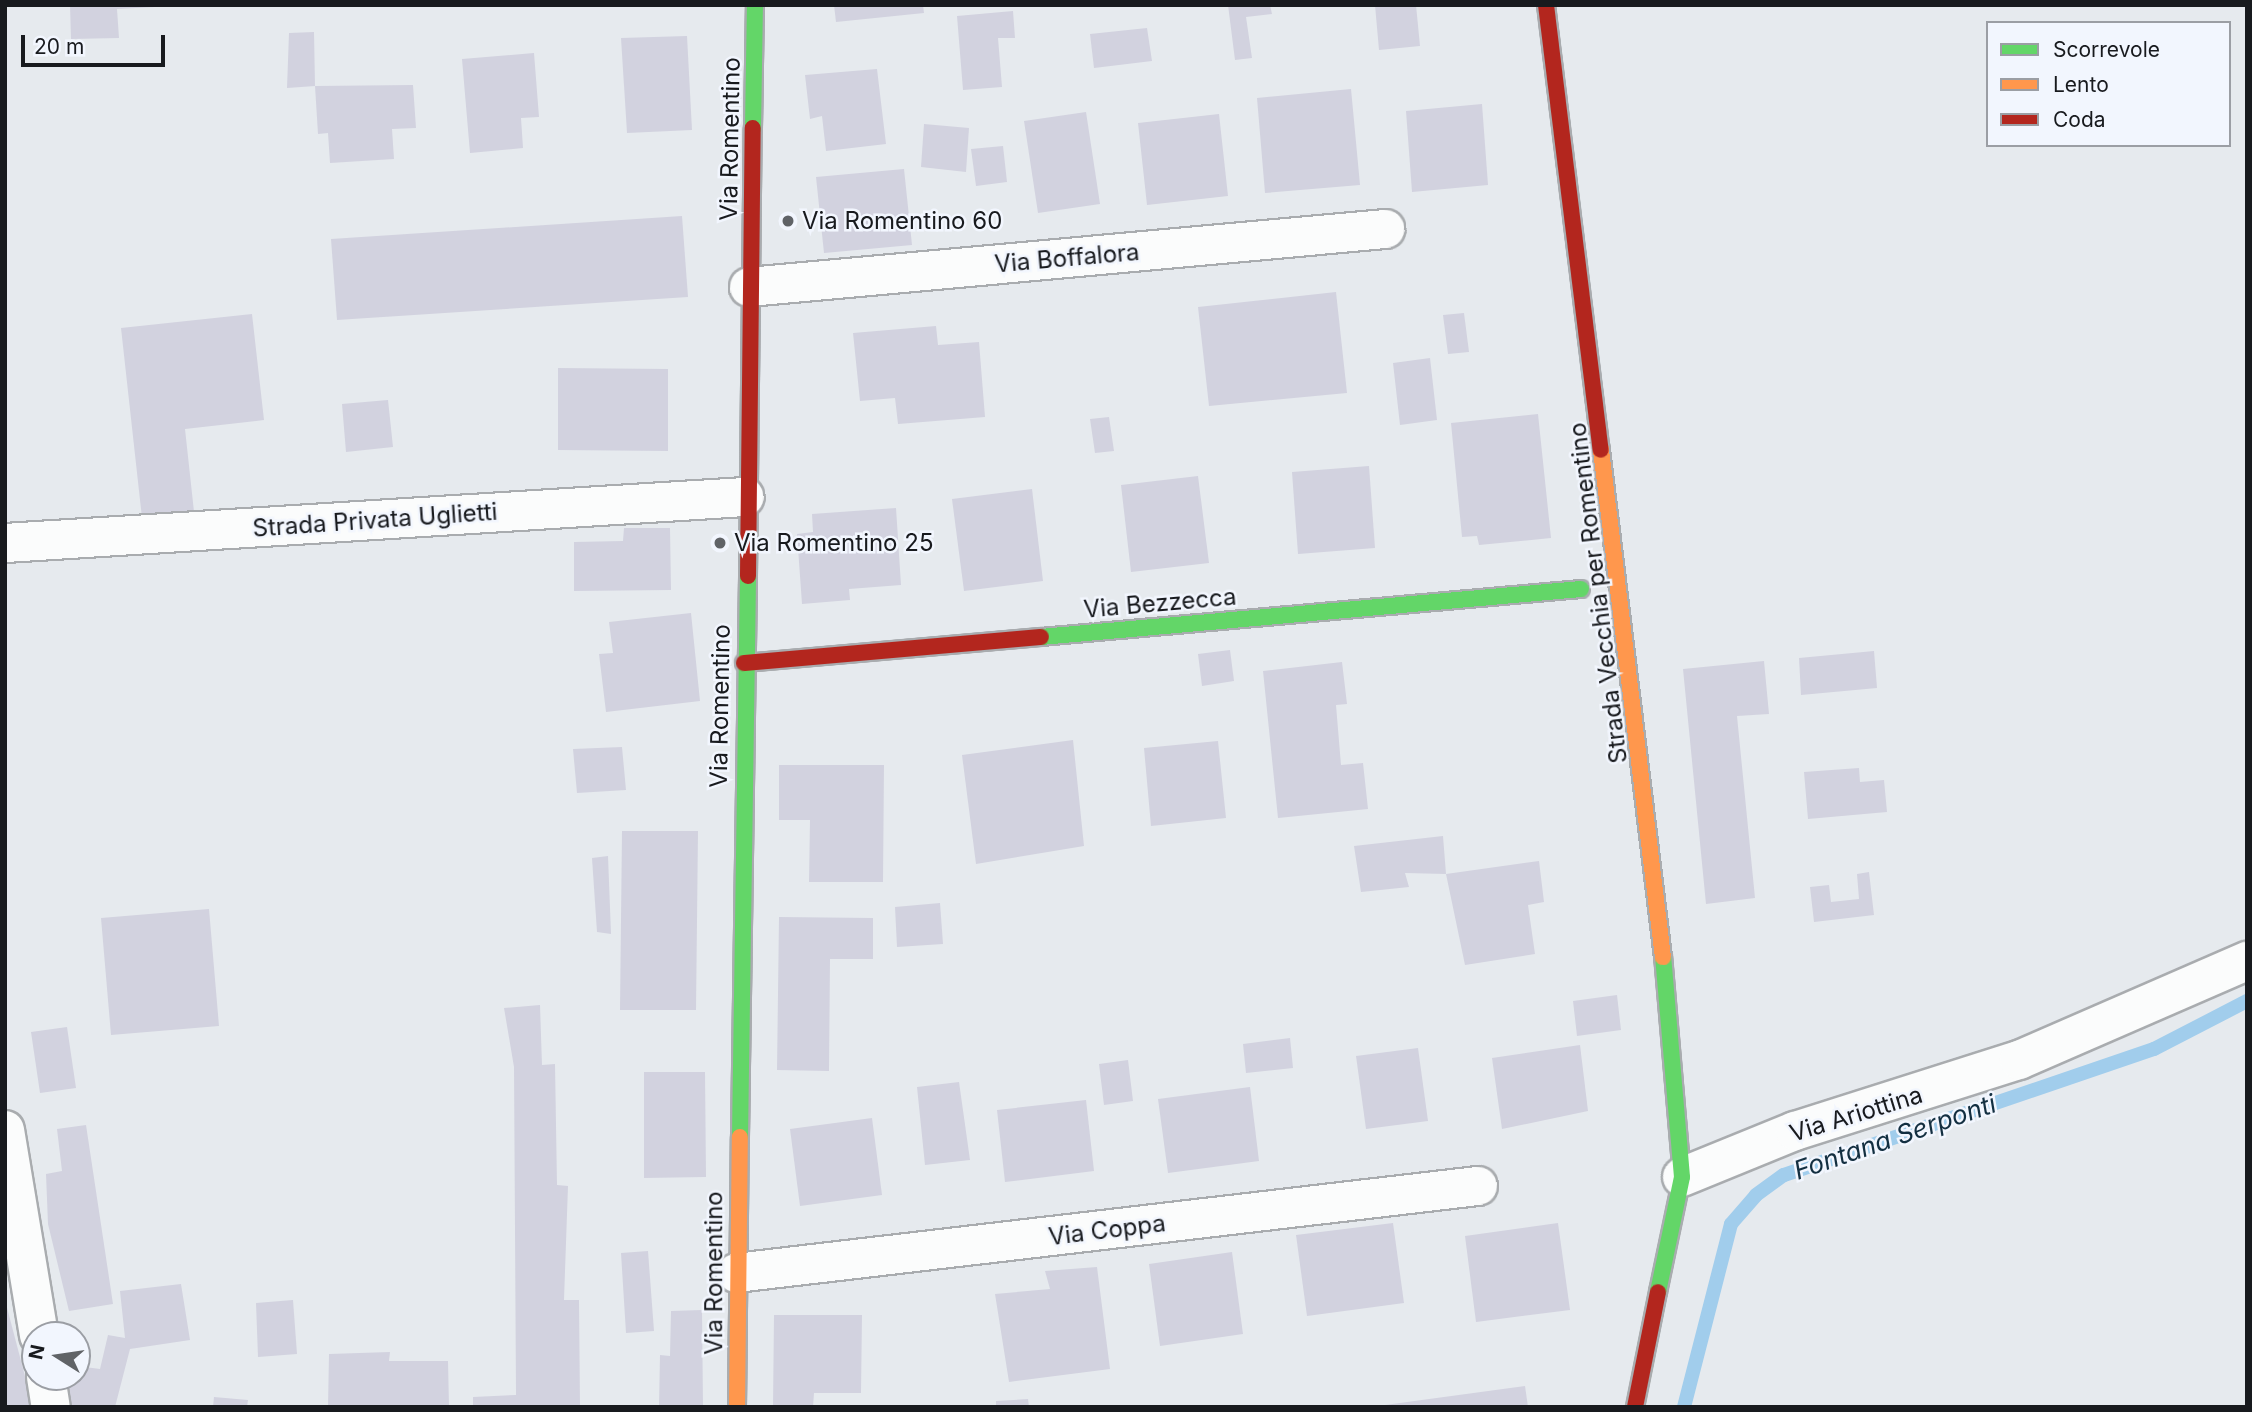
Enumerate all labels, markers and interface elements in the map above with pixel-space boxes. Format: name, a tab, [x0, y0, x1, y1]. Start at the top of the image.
scale bar	[24, 21, 168, 65]
legend	[1986, 21, 2231, 147]
text: 20 m	[34, 34, 84, 59]
text: Scorrevole	[2053, 37, 2160, 62]
street label: Via Romentino	[714, 57, 746, 221]
text: Lento	[2053, 72, 2109, 97]
text: Coda	[2053, 107, 2106, 132]
place label: Via Romentino 60	[802, 207, 1002, 235]
marker: Via Romentino 60	[780, 213, 796, 229]
street label: Via Boffalora	[993, 237, 1141, 279]
street label: Strada Vecchia per Romentino	[1563, 421, 1633, 765]
street label: Strada Privata Uglietti	[252, 497, 498, 543]
place label: Via Romentino 25	[734, 529, 933, 557]
marker: Via Romentino 25	[712, 535, 728, 551]
street label: Via Bezzecca	[1082, 582, 1238, 624]
street label: Via Romentino	[704, 624, 736, 788]
street label: Via Ariottina	[1786, 1080, 1926, 1148]
water label: Fontana Serponti	[1790, 1088, 2000, 1186]
street label: Via Romentino	[700, 1191, 728, 1355]
street label: Via Coppa	[1047, 1209, 1167, 1251]
north arrow	[21, 1321, 91, 1391]
text: N	[24, 1342, 50, 1361]

